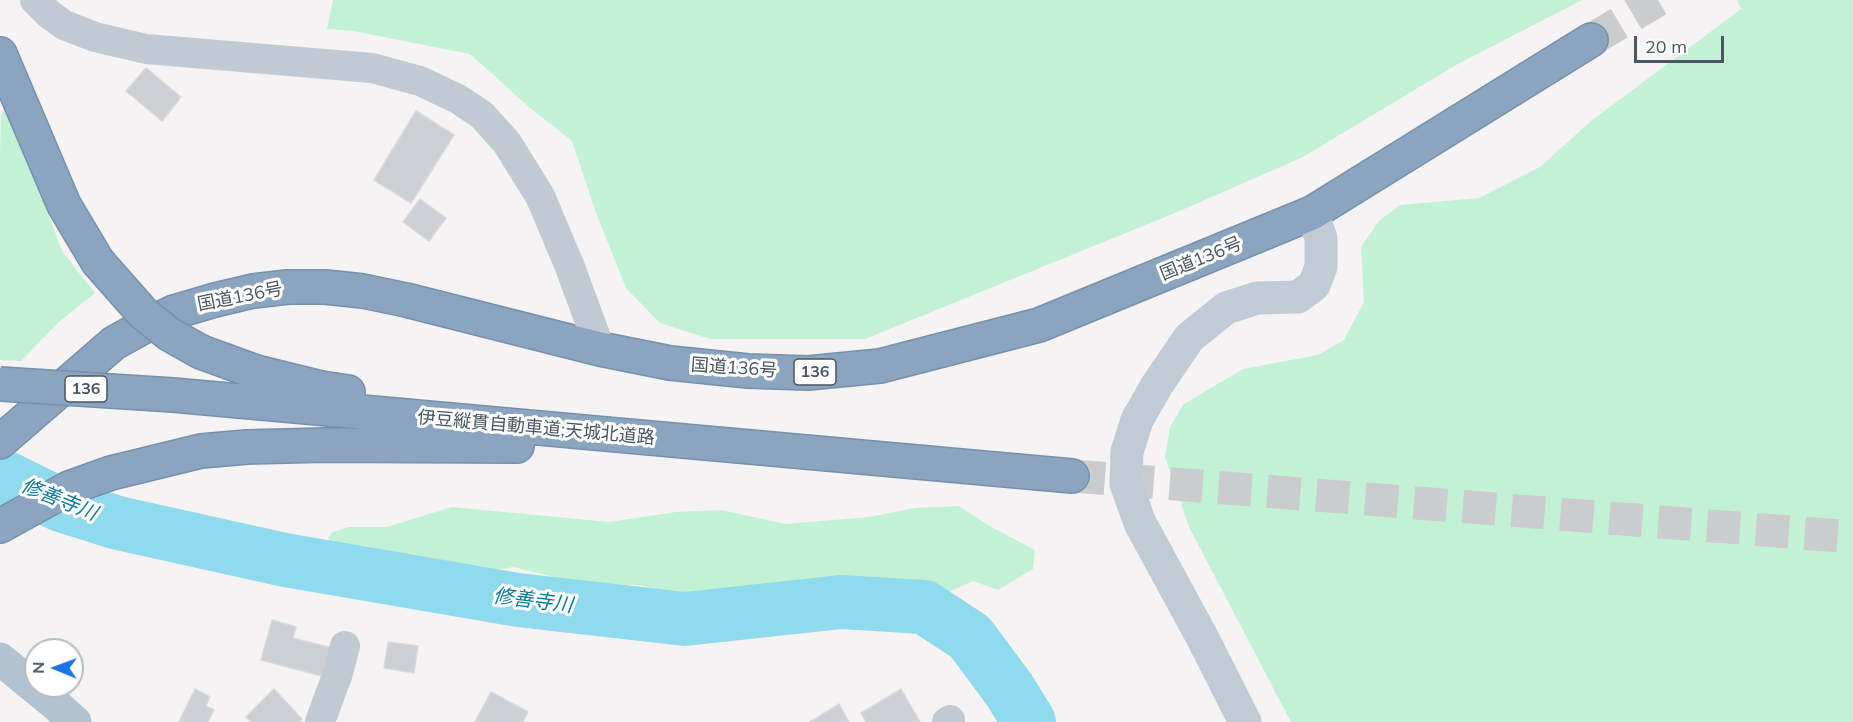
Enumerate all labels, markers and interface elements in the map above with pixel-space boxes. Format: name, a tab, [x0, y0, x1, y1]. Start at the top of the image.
scale bar	[1637, 24, 1727, 62]
text: 20 m	[1645, 35, 1687, 58]
street label: 国道136号	[1157, 233, 1245, 285]
street label: 国道136号	[196, 278, 284, 316]
street label: 国道136号	[690, 354, 778, 382]
road number: 136	[794, 359, 836, 385]
road number: 136	[65, 376, 107, 402]
street label: 伊豆縦貫自動車道;天城北道路	[416, 407, 656, 449]
water label: 修善寺川	[17, 474, 101, 526]
water label: 修善寺川	[492, 584, 574, 618]
north arrow	[24, 638, 84, 698]
text: N	[28, 662, 48, 674]

